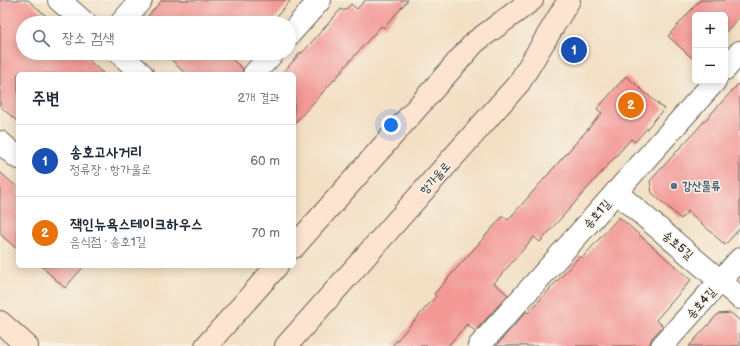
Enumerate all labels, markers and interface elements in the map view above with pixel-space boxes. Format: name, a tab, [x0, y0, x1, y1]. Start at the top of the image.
map controls	[692, 12, 728, 84]
button: +	[692, 12, 728, 48]
search box	[16, 16, 296, 60]
icon: search	[30, 27, 52, 49]
text: 장소 검색	[62, 29, 114, 48]
pin: 1	[561, 35, 587, 65]
button: −	[692, 48, 728, 84]
text: 주변	[32, 89, 59, 109]
text: 2개 결과	[237, 90, 280, 106]
pin: 2	[618, 90, 644, 120]
your location	[381, 115, 401, 135]
text: 송호고사거리	[70, 143, 142, 162]
text: 1	[42, 153, 48, 169]
text: 60 m	[250, 153, 280, 169]
street label: 항가울로	[417, 159, 454, 198]
text: 정류장 · 항가울로	[70, 162, 152, 178]
place label: 강산물류	[682, 179, 721, 194]
marker: 강산물류	[669, 181, 679, 191]
street label: 송호1길	[581, 197, 614, 232]
text: 잭인뉴욕스테이크하우스	[70, 215, 203, 234]
text: 2	[41, 225, 49, 241]
text: 70 m	[252, 225, 280, 241]
street label: 송호5길	[659, 228, 696, 263]
text: 음식점 · 송호1길	[70, 234, 146, 250]
street label: 송호4길	[684, 285, 719, 322]

